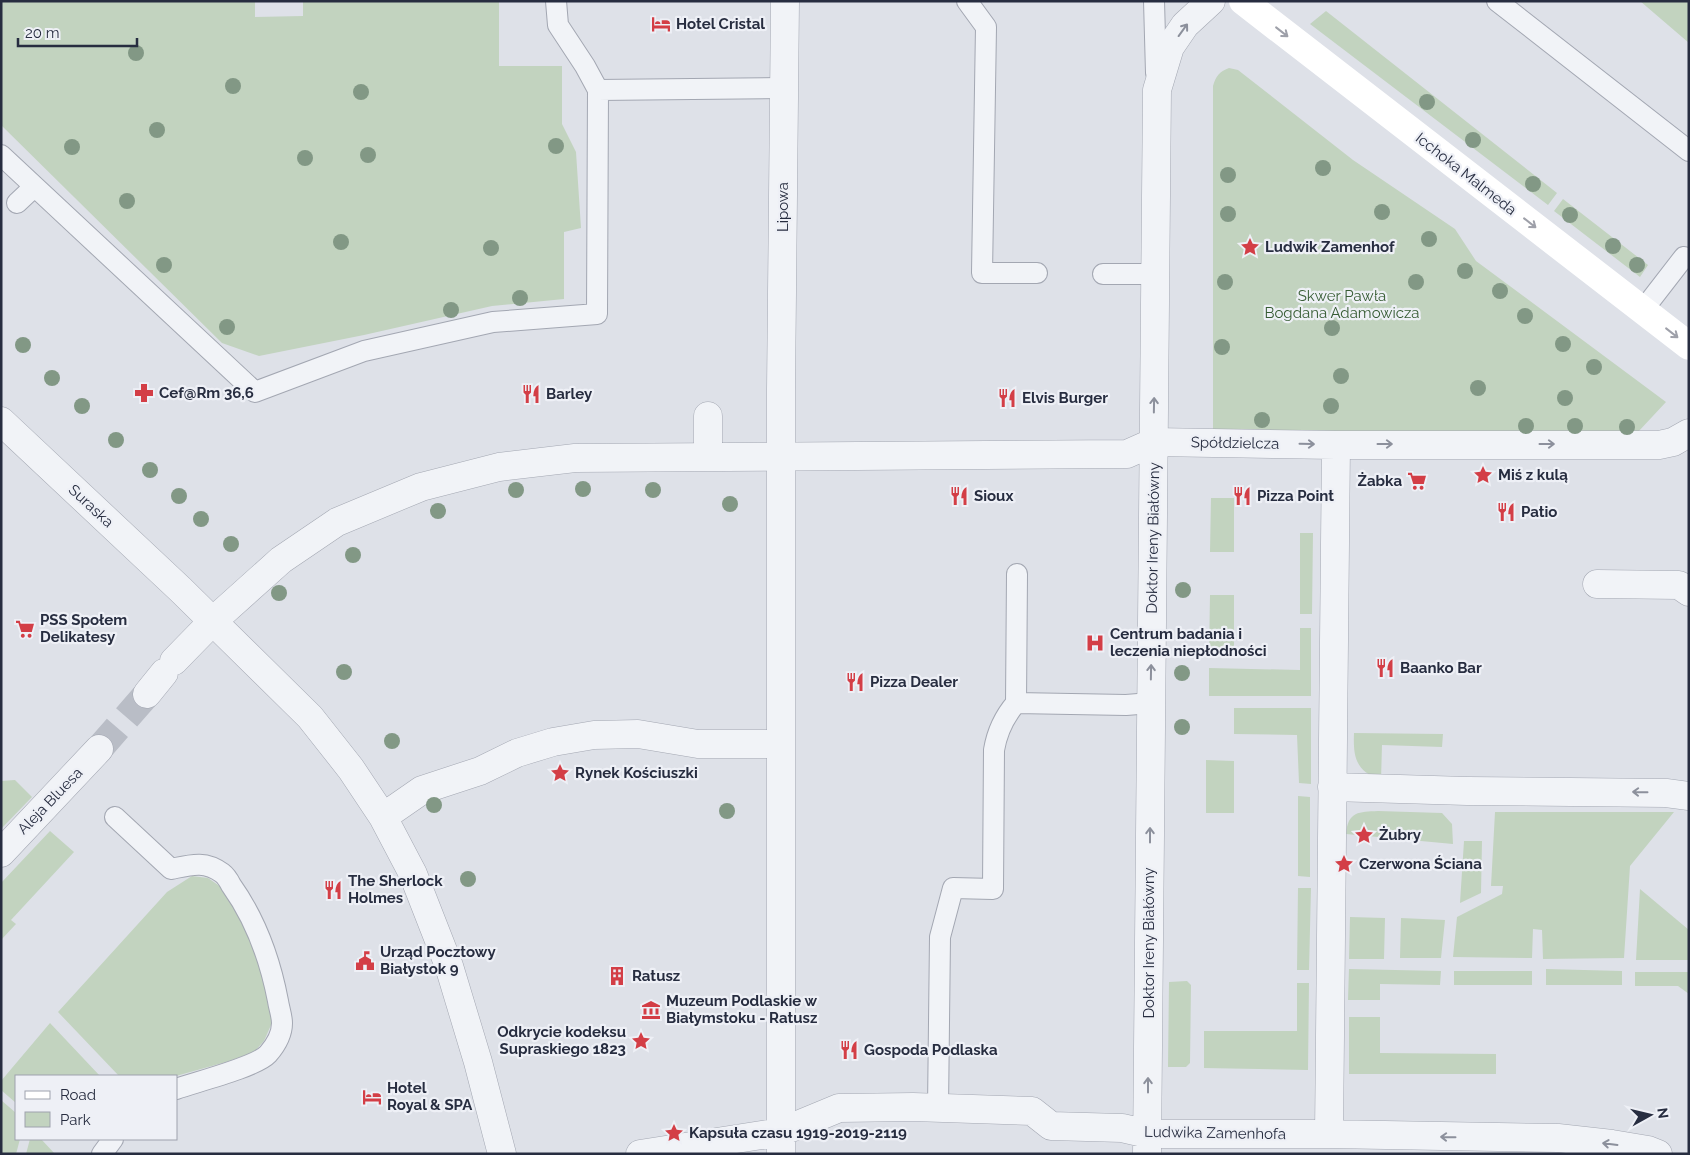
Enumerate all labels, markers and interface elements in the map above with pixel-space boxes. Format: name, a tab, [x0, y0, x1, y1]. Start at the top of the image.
hotel icon: Hotel Cristal	[650, 13, 672, 35]
scale bar	[18, 15, 136, 47]
place label: Hotel Cristal	[676, 15, 765, 33]
one-way arrow	[1178, 23, 1188, 37]
text: 20 m	[25, 24, 60, 42]
one-way arrow	[1275, 26, 1288, 37]
street label: Icchoka Malmeda	[1412, 129, 1520, 219]
street label: Lipowa	[774, 182, 792, 232]
one-way arrow	[1523, 218, 1537, 228]
place icon: Ludwik Zamenhof	[1239, 236, 1261, 258]
place label: Ludwik Zamenhof	[1265, 238, 1395, 256]
park label: Skwer Pawła Bogdana Adamowicza	[1264, 287, 1420, 322]
one-way arrow	[1665, 328, 1679, 338]
pharmacy icon: Cef@Rm 36,6	[133, 382, 155, 404]
restaurant icon: Barley	[520, 383, 542, 405]
place label: Cef@Rm 36,6	[159, 384, 254, 402]
place label: Barley	[546, 385, 593, 403]
restaurant icon: Elvis Burger	[996, 387, 1018, 409]
place label: Elvis Burger	[1022, 389, 1108, 407]
one-way arrow	[1149, 397, 1159, 414]
street label: Spółdzielcza	[1191, 433, 1279, 453]
one-way arrow	[1299, 439, 1315, 449]
one-way arrow	[1376, 439, 1393, 449]
one-way arrow	[1539, 439, 1555, 449]
street label: Doktor Ireny Białówny	[1143, 462, 1163, 614]
place icon: Miś z kulą	[1472, 464, 1494, 486]
place label: Miś z kulą	[1498, 466, 1568, 484]
supermarket icon: Żabka	[1406, 470, 1428, 492]
place label: Żabka	[1358, 472, 1402, 490]
street label: Suraska	[65, 481, 117, 531]
restaurant icon: Sioux	[948, 485, 970, 507]
restaurant icon: Pizza Point	[1231, 485, 1253, 507]
place label: Sioux	[974, 487, 1013, 505]
place label: Pizza Point	[1257, 487, 1334, 505]
restaurant icon: Patio	[1495, 501, 1517, 523]
place label: Patio	[1521, 503, 1557, 521]
place label: PSS Społem Delikatesy	[40, 611, 127, 646]
supermarket icon: PSS Społem Delikatesy	[14, 618, 36, 640]
place label: Centrum badania i leczenia niepłodności	[1110, 625, 1267, 660]
hospital icon: Centrum badania i leczenia niepłodności	[1084, 632, 1106, 654]
restaurant icon: Baanko Bar	[1374, 657, 1396, 679]
place label: Baanko Bar	[1400, 659, 1482, 677]
one-way arrow	[1146, 665, 1156, 681]
restaurant icon: Pizza Dealer	[844, 671, 866, 693]
place label: Pizza Dealer	[870, 673, 958, 691]
place icon: Rynek Kościuszki	[549, 762, 571, 784]
street label: Aleja Bluesa	[14, 764, 86, 838]
place label: Rynek Kościuszki	[575, 764, 698, 782]
one-way arrow	[1632, 787, 1648, 797]
place icon: Żubry	[1353, 824, 1375, 846]
place label: Żubry	[1379, 826, 1422, 844]
one-way arrow	[1145, 827, 1155, 844]
place icon: Czerwona Ściana	[1333, 853, 1355, 875]
place label: Czerwona Ściana	[1359, 855, 1482, 873]
street label: Doktor Ireny Białówny	[1140, 867, 1158, 1019]
place label: The Sherlock Holmes	[348, 872, 443, 907]
restaurant icon: The Sherlock Holmes	[322, 879, 344, 901]
place label: Urząd Pocztowy Białystok 9	[380, 943, 496, 978]
public building icon: Urząd Pocztowy Białystok 9	[354, 950, 376, 972]
building icon: Ratusz	[606, 965, 628, 987]
place label: Ratusz	[632, 967, 680, 985]
place label: Muzeum Podlaskie w Białymstoku - Ratusz	[666, 992, 817, 1027]
museum icon: Muzeum Podlaskie w Białymstoku - Ratusz	[640, 999, 662, 1021]
place label: Odkrycie kodeksu Supraskiego 1823	[497, 1023, 626, 1058]
place icon: Odkrycie kodeksu Supraskiego 1823	[630, 1030, 652, 1052]
restaurant icon: Gospoda Podlaska	[838, 1039, 860, 1061]
place label: Gospoda Podlaska	[864, 1041, 998, 1059]
legend	[15, 1075, 178, 1140]
one-way arrow	[1143, 1077, 1153, 1094]
place label: Hotel Royal & SPA	[387, 1079, 473, 1114]
text: Road	[60, 1086, 96, 1104]
hotel icon: Hotel Royal & SPA	[361, 1086, 383, 1108]
north arrow	[1625, 1090, 1675, 1140]
text: N	[1654, 1107, 1672, 1120]
text: Park	[60, 1111, 91, 1129]
place icon: Kapsuła czasu 1919-2019-2119	[663, 1122, 685, 1144]
street label: Ludwika Zamenhofa	[1144, 1123, 1286, 1143]
place label: Kapsuła czasu 1919-2019-2119	[689, 1124, 907, 1142]
one-way arrow	[1440, 1132, 1456, 1142]
one-way arrow	[1602, 1138, 1618, 1148]

